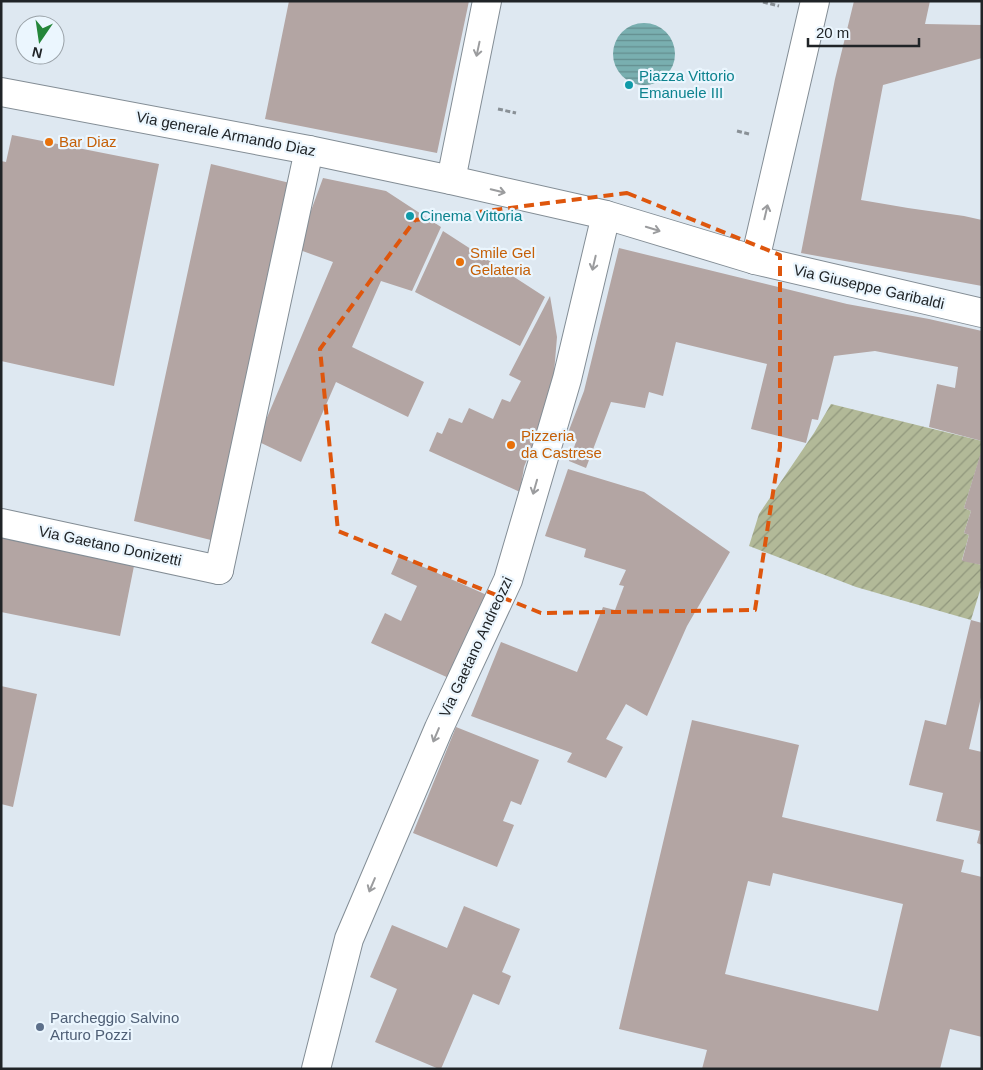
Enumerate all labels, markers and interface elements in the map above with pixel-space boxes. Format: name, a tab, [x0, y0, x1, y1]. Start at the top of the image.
north arrow	[15, 15, 65, 65]
scale bar	[808, 15, 919, 47]
text: 20 m	[816, 24, 849, 41]
one-way arrow	[472, 41, 482, 57]
text: N	[30, 44, 44, 62]
place label: Piazza Vittorio Emanuele III	[639, 67, 735, 101]
marker: Piazza Vittorio Emanuele III	[623, 79, 635, 91]
street label: Via generale Armando Diaz	[135, 108, 317, 159]
place label: Bar Diaz	[59, 133, 117, 150]
marker: Bar Diaz	[43, 136, 55, 148]
one-way arrow	[490, 187, 506, 196]
one-way arrow	[762, 205, 771, 221]
place label: Cinema Vittoria	[420, 207, 523, 224]
marker: Cinema Vittoria	[404, 210, 416, 222]
one-way arrow	[644, 225, 660, 235]
place label: Smile Gel Gelateria	[470, 244, 535, 278]
one-way arrow	[589, 254, 599, 270]
marker: Smile Gel Gelateria	[454, 256, 466, 268]
street label: Via Giuseppe Garibaldi	[792, 261, 946, 312]
place label: Pizzeria da Castrese	[521, 427, 602, 461]
marker: Pizzeria da Castrese	[505, 439, 517, 451]
one-way arrow	[530, 479, 539, 495]
street label: Via Gaetano Donizetti	[37, 522, 183, 569]
street label: Via Gaetano Andreozzi	[435, 574, 516, 720]
one-way arrow	[431, 727, 440, 742]
one-way arrow	[367, 877, 377, 892]
place label: Parcheggio Salvino Arturo Pozzi	[50, 1009, 179, 1043]
marker: Parcheggio Salvino Arturo Pozzi	[34, 1021, 46, 1033]

